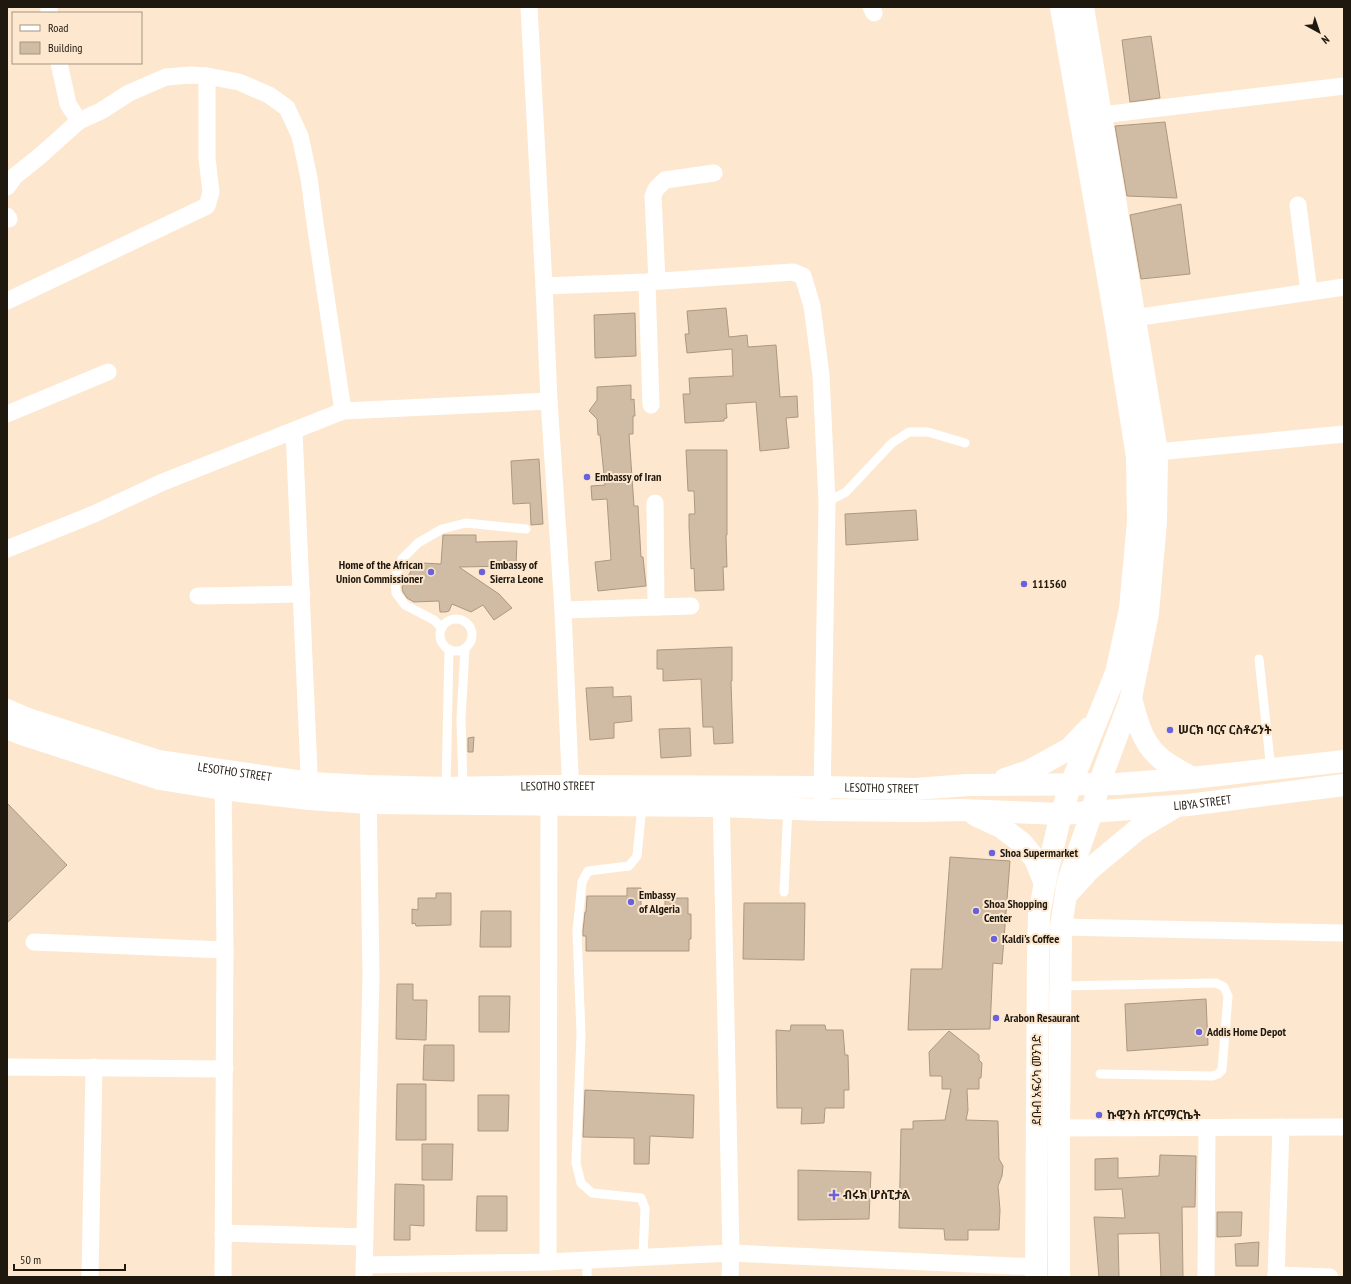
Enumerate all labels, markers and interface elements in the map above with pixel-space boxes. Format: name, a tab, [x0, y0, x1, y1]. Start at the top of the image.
legend	[12, 12, 142, 64]
north arrow	[1299, 12, 1339, 52]
text: Road	[48, 20, 68, 35]
text: N	[1319, 32, 1332, 47]
text: Building	[48, 40, 83, 55]
place label: Embassy of Iran	[595, 469, 661, 484]
marker: Embassy of Iran	[582, 472, 592, 482]
place label: Home of the African Union Commissioner	[336, 557, 423, 586]
place label: Embassy of Sierra Leone	[490, 557, 543, 586]
marker: Home of the African Union Commissioner	[426, 567, 436, 577]
marker: Embassy of Sierra Leone	[477, 567, 487, 577]
place label: 111560	[1032, 576, 1067, 591]
marker: 111560	[1019, 579, 1029, 589]
place label: ሠርክ ባርና ርስቶሬንት	[1178, 722, 1272, 737]
marker: ሠርክ ባርና ርስቶሬንት	[1165, 725, 1175, 735]
street label: LESOTHO STREET	[197, 759, 273, 784]
street label: LESOTHO STREET	[521, 778, 596, 794]
street label: LESOTHO STREET	[844, 779, 920, 796]
street label: LIBYA STREET	[1173, 791, 1233, 813]
place label: Shoa Supermarket	[1000, 845, 1078, 860]
marker: Shoa Supermarket	[987, 848, 997, 858]
place label: Embassy of Algeria	[639, 887, 680, 916]
place label: Shoa Shopping Center	[984, 896, 1048, 925]
marker: Embassy of Algeria	[626, 897, 636, 907]
marker: Shoa Shopping Center	[971, 906, 981, 916]
place label: Kaldi's Coffee	[1002, 931, 1059, 946]
marker: Kaldi's Coffee	[989, 934, 999, 944]
place label: Arabon Resaurant	[1003, 1010, 1080, 1025]
marker: Arabon Resaurant	[991, 1013, 1001, 1023]
place label: Addis Home Depot	[1206, 1024, 1287, 1039]
marker: Addis Home Depot	[1194, 1027, 1204, 1037]
street label: ደቡብ አፍሪካ መንገድ	[1029, 1034, 1044, 1125]
place label: ኩዊንስ ሱፐርማርኬት	[1107, 1107, 1201, 1122]
marker: ኩዊንስ ሱፐርማርኬት	[1094, 1110, 1104, 1120]
place label: ብሩክ ሆስፒታል	[843, 1187, 911, 1202]
marker: ብሩክ ሆስፒታል	[828, 1189, 840, 1201]
scale bar	[14, 1246, 125, 1272]
text: 50 m	[20, 1252, 41, 1267]

